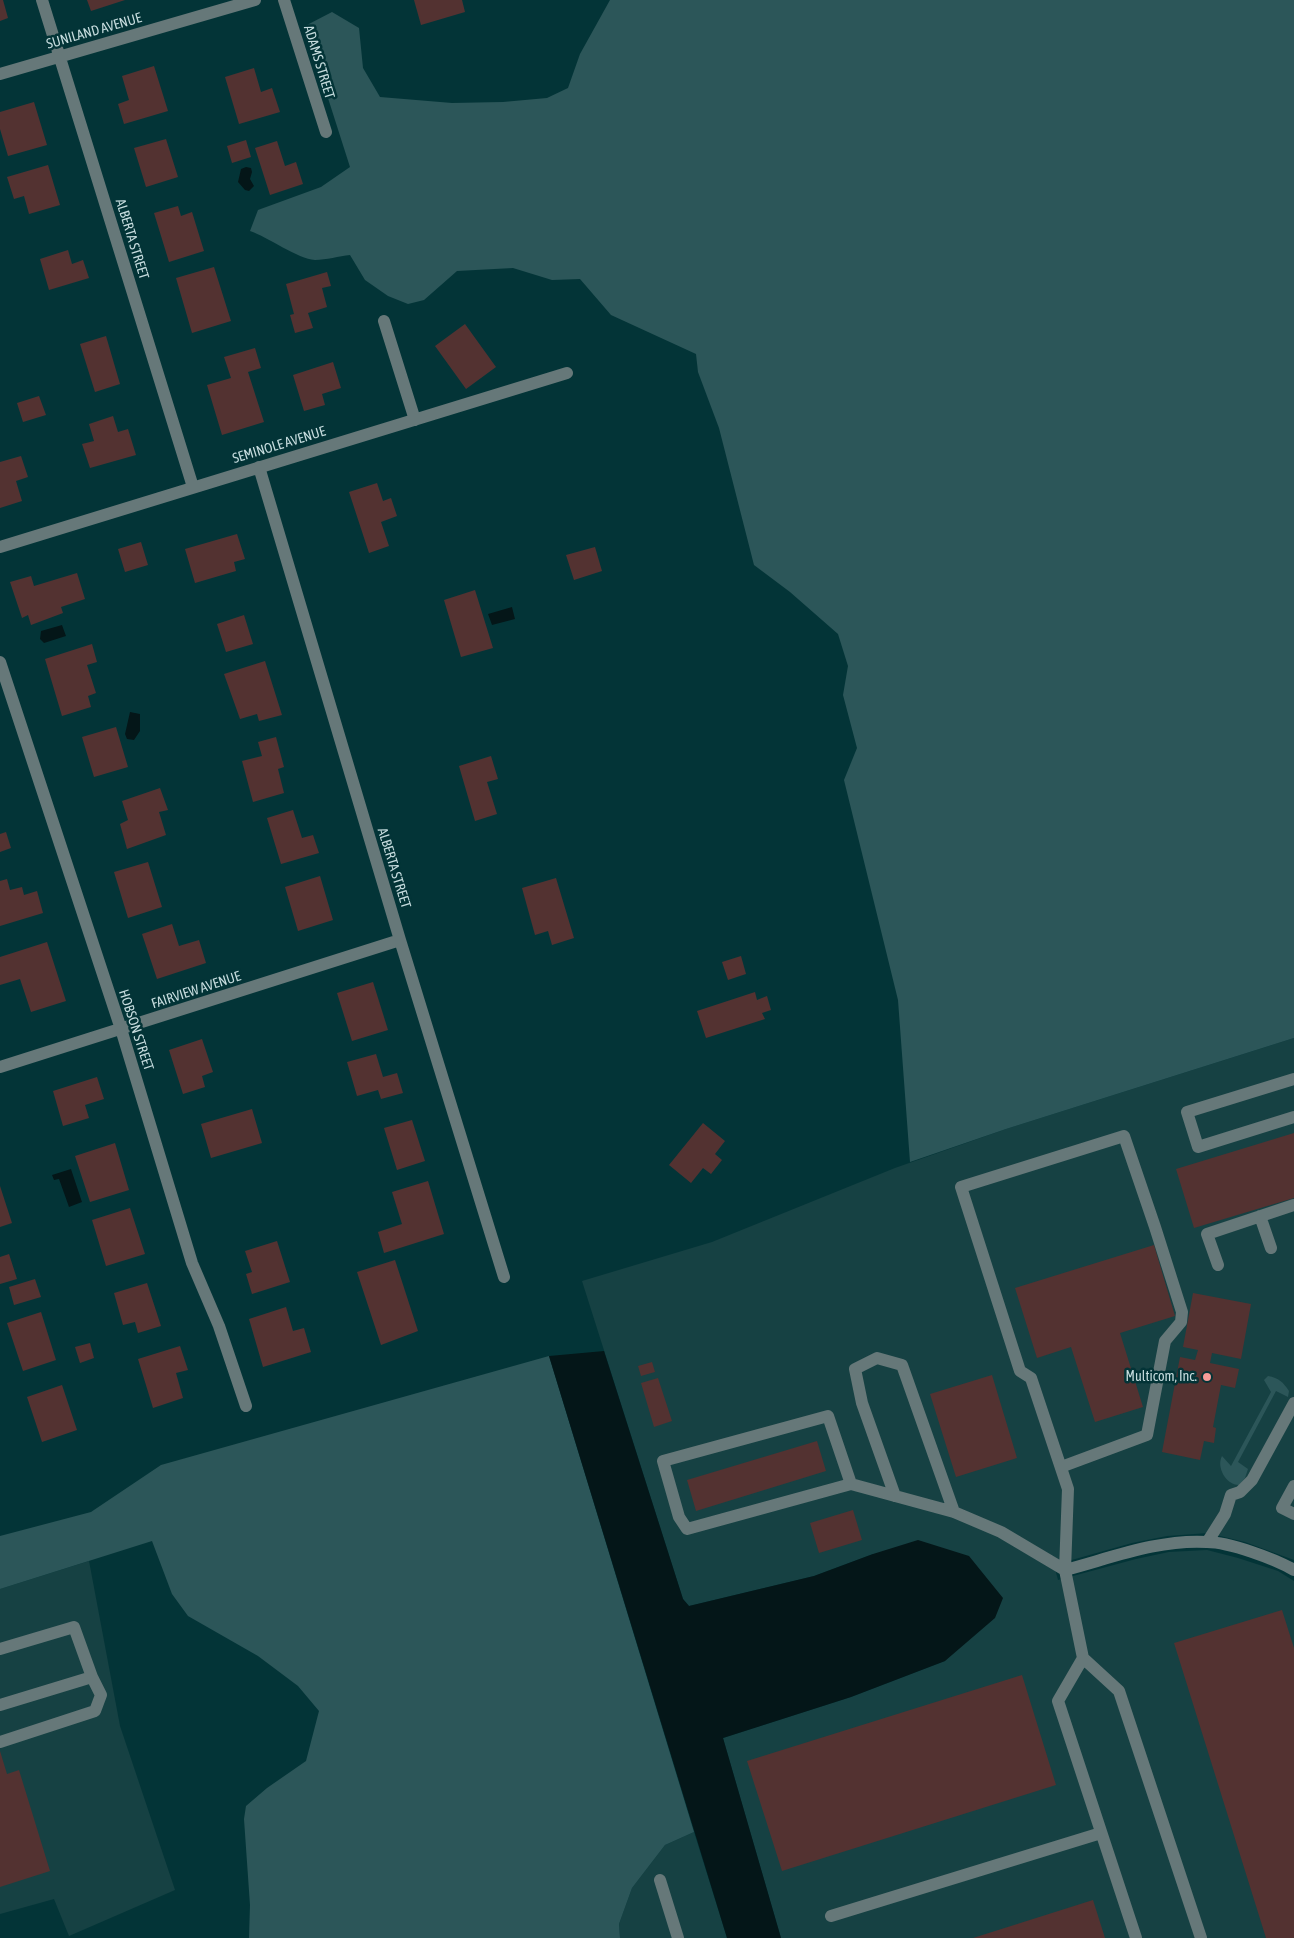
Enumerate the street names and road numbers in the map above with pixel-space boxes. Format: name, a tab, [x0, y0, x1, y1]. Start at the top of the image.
street label: SUNILAND AVENUE	[45, 9, 143, 53]
street label: ADAMS STREET	[300, 23, 338, 101]
street label: ALBERTA STREET	[112, 197, 152, 281]
street label: SEMINOLE AVENUE	[230, 423, 328, 467]
street label: ALBERTA STREET	[374, 826, 414, 910]
street label: FAIRVIEW AVENUE	[149, 968, 243, 1012]
street label: HOBSON STREET	[115, 987, 157, 1073]

